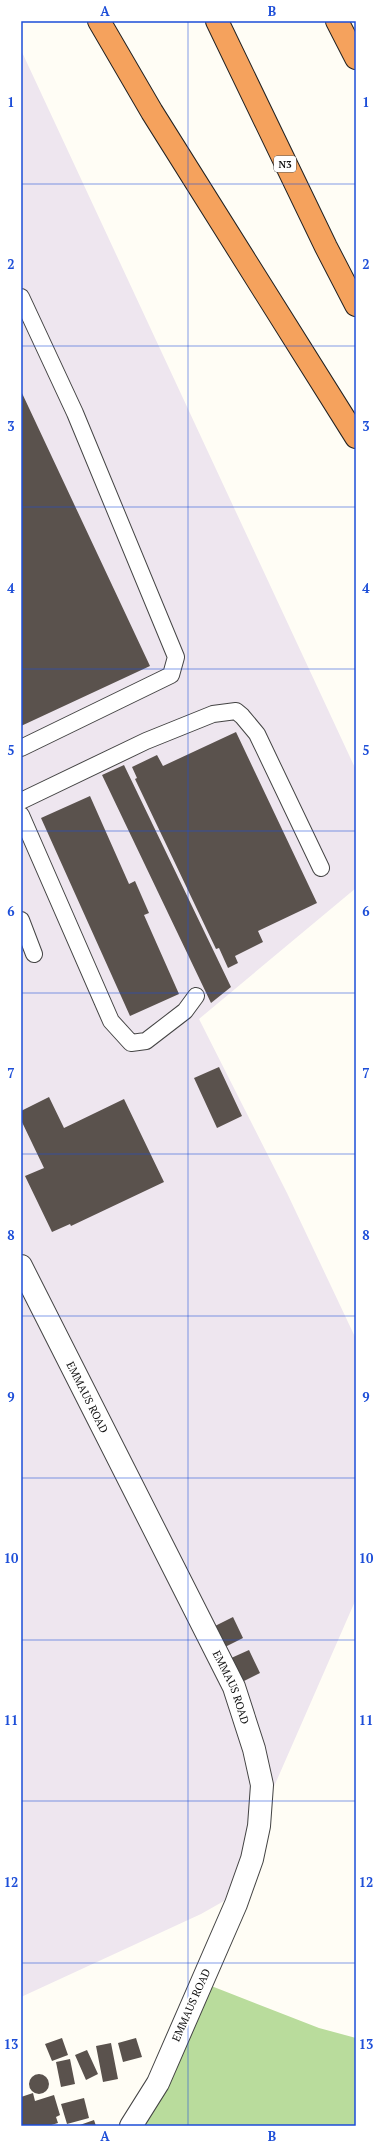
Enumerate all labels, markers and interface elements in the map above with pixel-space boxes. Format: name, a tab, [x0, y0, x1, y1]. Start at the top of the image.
text: A	[100, 2, 110, 20]
text: B	[268, 2, 276, 20]
text: 1	[7, 93, 15, 111]
text: 1	[362, 93, 370, 111]
road number: N3	[274, 156, 296, 172]
text: 2	[7, 255, 15, 273]
text: 2	[362, 255, 370, 273]
text: 3	[7, 417, 15, 435]
text: 3	[362, 417, 370, 435]
text: 4	[7, 579, 15, 597]
text: 4	[362, 579, 370, 597]
text: 5	[7, 741, 15, 759]
text: 5	[362, 741, 370, 759]
text: 6	[7, 902, 15, 920]
text: 6	[362, 902, 370, 920]
text: 7	[7, 1064, 15, 1082]
text: 7	[362, 1064, 370, 1082]
text: 8	[7, 1226, 15, 1244]
text: 8	[362, 1226, 370, 1244]
street label: EMMAUS ROAD	[63, 1359, 111, 1436]
text: 9	[7, 1388, 15, 1406]
text: 9	[362, 1388, 370, 1406]
text: 10	[4, 1549, 19, 1567]
text: 10	[359, 1549, 374, 1567]
street label: EMMAUS ROAD	[210, 1648, 253, 1726]
text: 11	[4, 1711, 18, 1729]
text: 11	[359, 1711, 373, 1729]
text: 12	[4, 1873, 18, 1891]
text: 12	[359, 1873, 373, 1891]
street label: EMMAUS ROAD	[169, 1966, 213, 2044]
text: 13	[4, 2035, 18, 2053]
text: 13	[359, 2035, 373, 2053]
text: A	[100, 2127, 110, 2145]
text: B	[268, 2127, 276, 2145]

